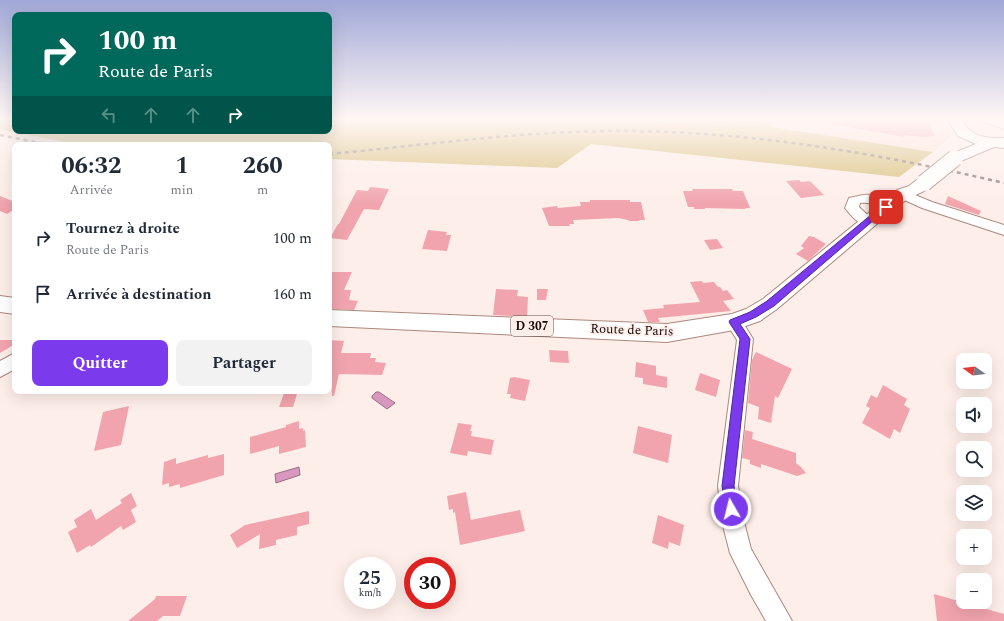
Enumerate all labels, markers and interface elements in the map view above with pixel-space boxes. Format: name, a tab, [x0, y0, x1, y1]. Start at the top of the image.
text: 100 m	[98, 19, 177, 62]
icon: right	[32, 28, 84, 80]
text: Route de Paris	[98, 58, 213, 85]
icon: left	[98, 104, 120, 126]
icon: ahead	[140, 104, 162, 126]
icon: ahead	[182, 104, 204, 126]
icon: right	[224, 104, 246, 126]
text: 06:32	[61, 148, 121, 184]
text: 1	[175, 148, 189, 184]
text: 260	[242, 148, 283, 184]
text: Arrivée	[70, 180, 113, 200]
text: min	[171, 180, 193, 200]
text: m	[257, 180, 268, 200]
pin	[869, 190, 903, 224]
icon: arrive	[875, 196, 897, 218]
text: Tournez à droite	[66, 217, 180, 240]
icon: right	[32, 227, 54, 249]
text: 100 m	[273, 227, 312, 250]
text: Route de Paris	[66, 240, 149, 260]
icon: arrive	[32, 283, 54, 305]
text: Arrivée à destination	[66, 283, 212, 306]
text: 160 m	[273, 283, 312, 306]
road number: D 307	[511, 316, 553, 336]
street label: Route de Paris	[590, 319, 674, 341]
button: Quitter	[32, 340, 168, 386]
button: Partager	[176, 340, 312, 386]
north arrow	[956, 353, 992, 389]
map controls	[956, 353, 992, 609]
button: sound	[956, 397, 992, 433]
button: search	[956, 441, 992, 477]
button: layers	[956, 485, 992, 521]
position arrow	[710, 488, 752, 530]
button: +	[956, 529, 992, 565]
speed limit sign: 30	[404, 557, 456, 609]
text: 25	[359, 563, 381, 593]
button: −	[956, 573, 992, 609]
text: km/h	[359, 585, 381, 601]

